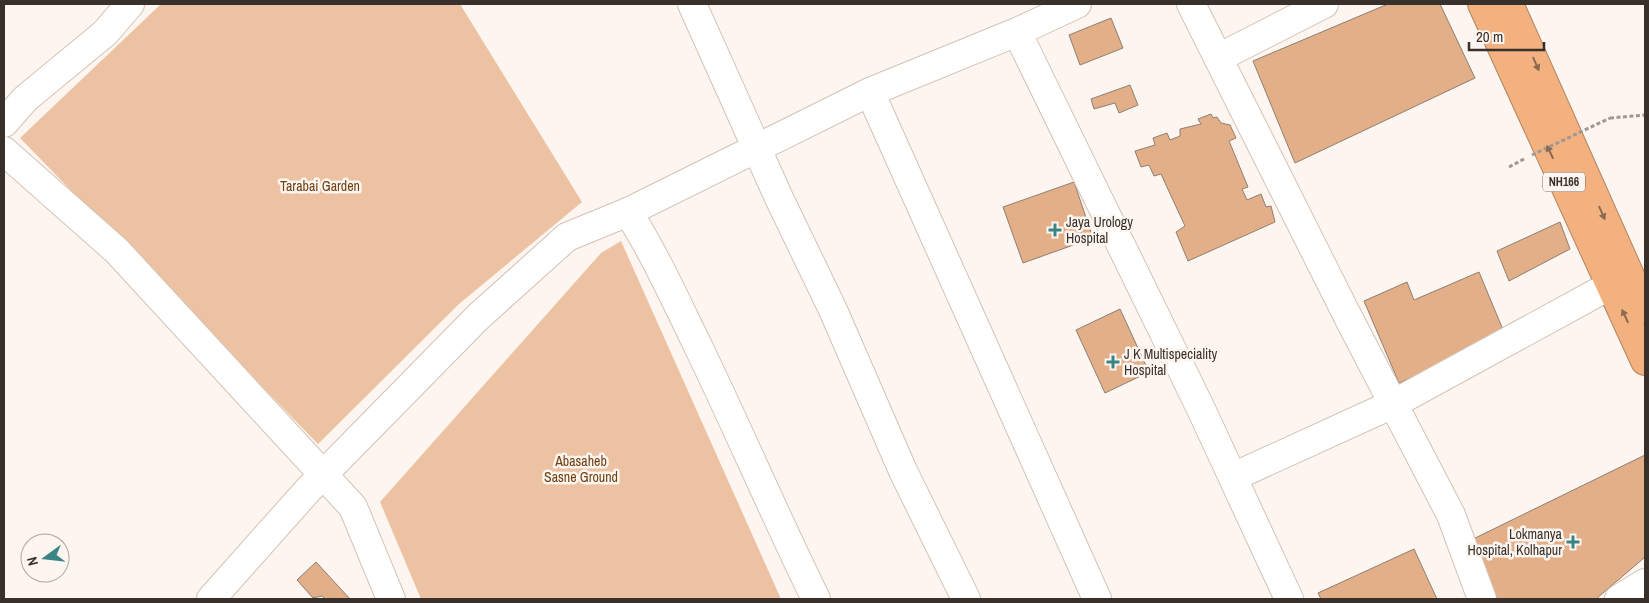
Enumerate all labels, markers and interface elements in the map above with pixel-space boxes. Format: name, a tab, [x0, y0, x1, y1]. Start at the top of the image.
scale bar	[1469, 20, 1544, 52]
text: 20 m	[1476, 26, 1503, 47]
one-way arrow	[1533, 57, 1541, 71]
one-way arrow	[1546, 145, 1555, 160]
road number: NH166	[1543, 172, 1585, 192]
park label: Tarabai Garden	[280, 177, 360, 195]
one-way arrow	[1599, 206, 1607, 220]
place label: Jaya Urology Hospital	[1066, 213, 1133, 247]
marker: Jaya Urology Hospital	[1048, 223, 1062, 237]
one-way arrow	[1621, 309, 1629, 323]
place label: J K Multispeciality Hospital	[1124, 345, 1217, 379]
marker: J K Multispeciality Hospital	[1106, 355, 1120, 369]
park label: Abasaheb Sasne Ground	[544, 452, 618, 486]
place label: Lokmanya Hospital, Kolhapur	[1468, 525, 1563, 559]
north arrow	[20, 533, 70, 583]
marker: Lokmanya Hospital, Kolhapur	[1566, 535, 1580, 549]
text: N	[23, 555, 42, 568]

